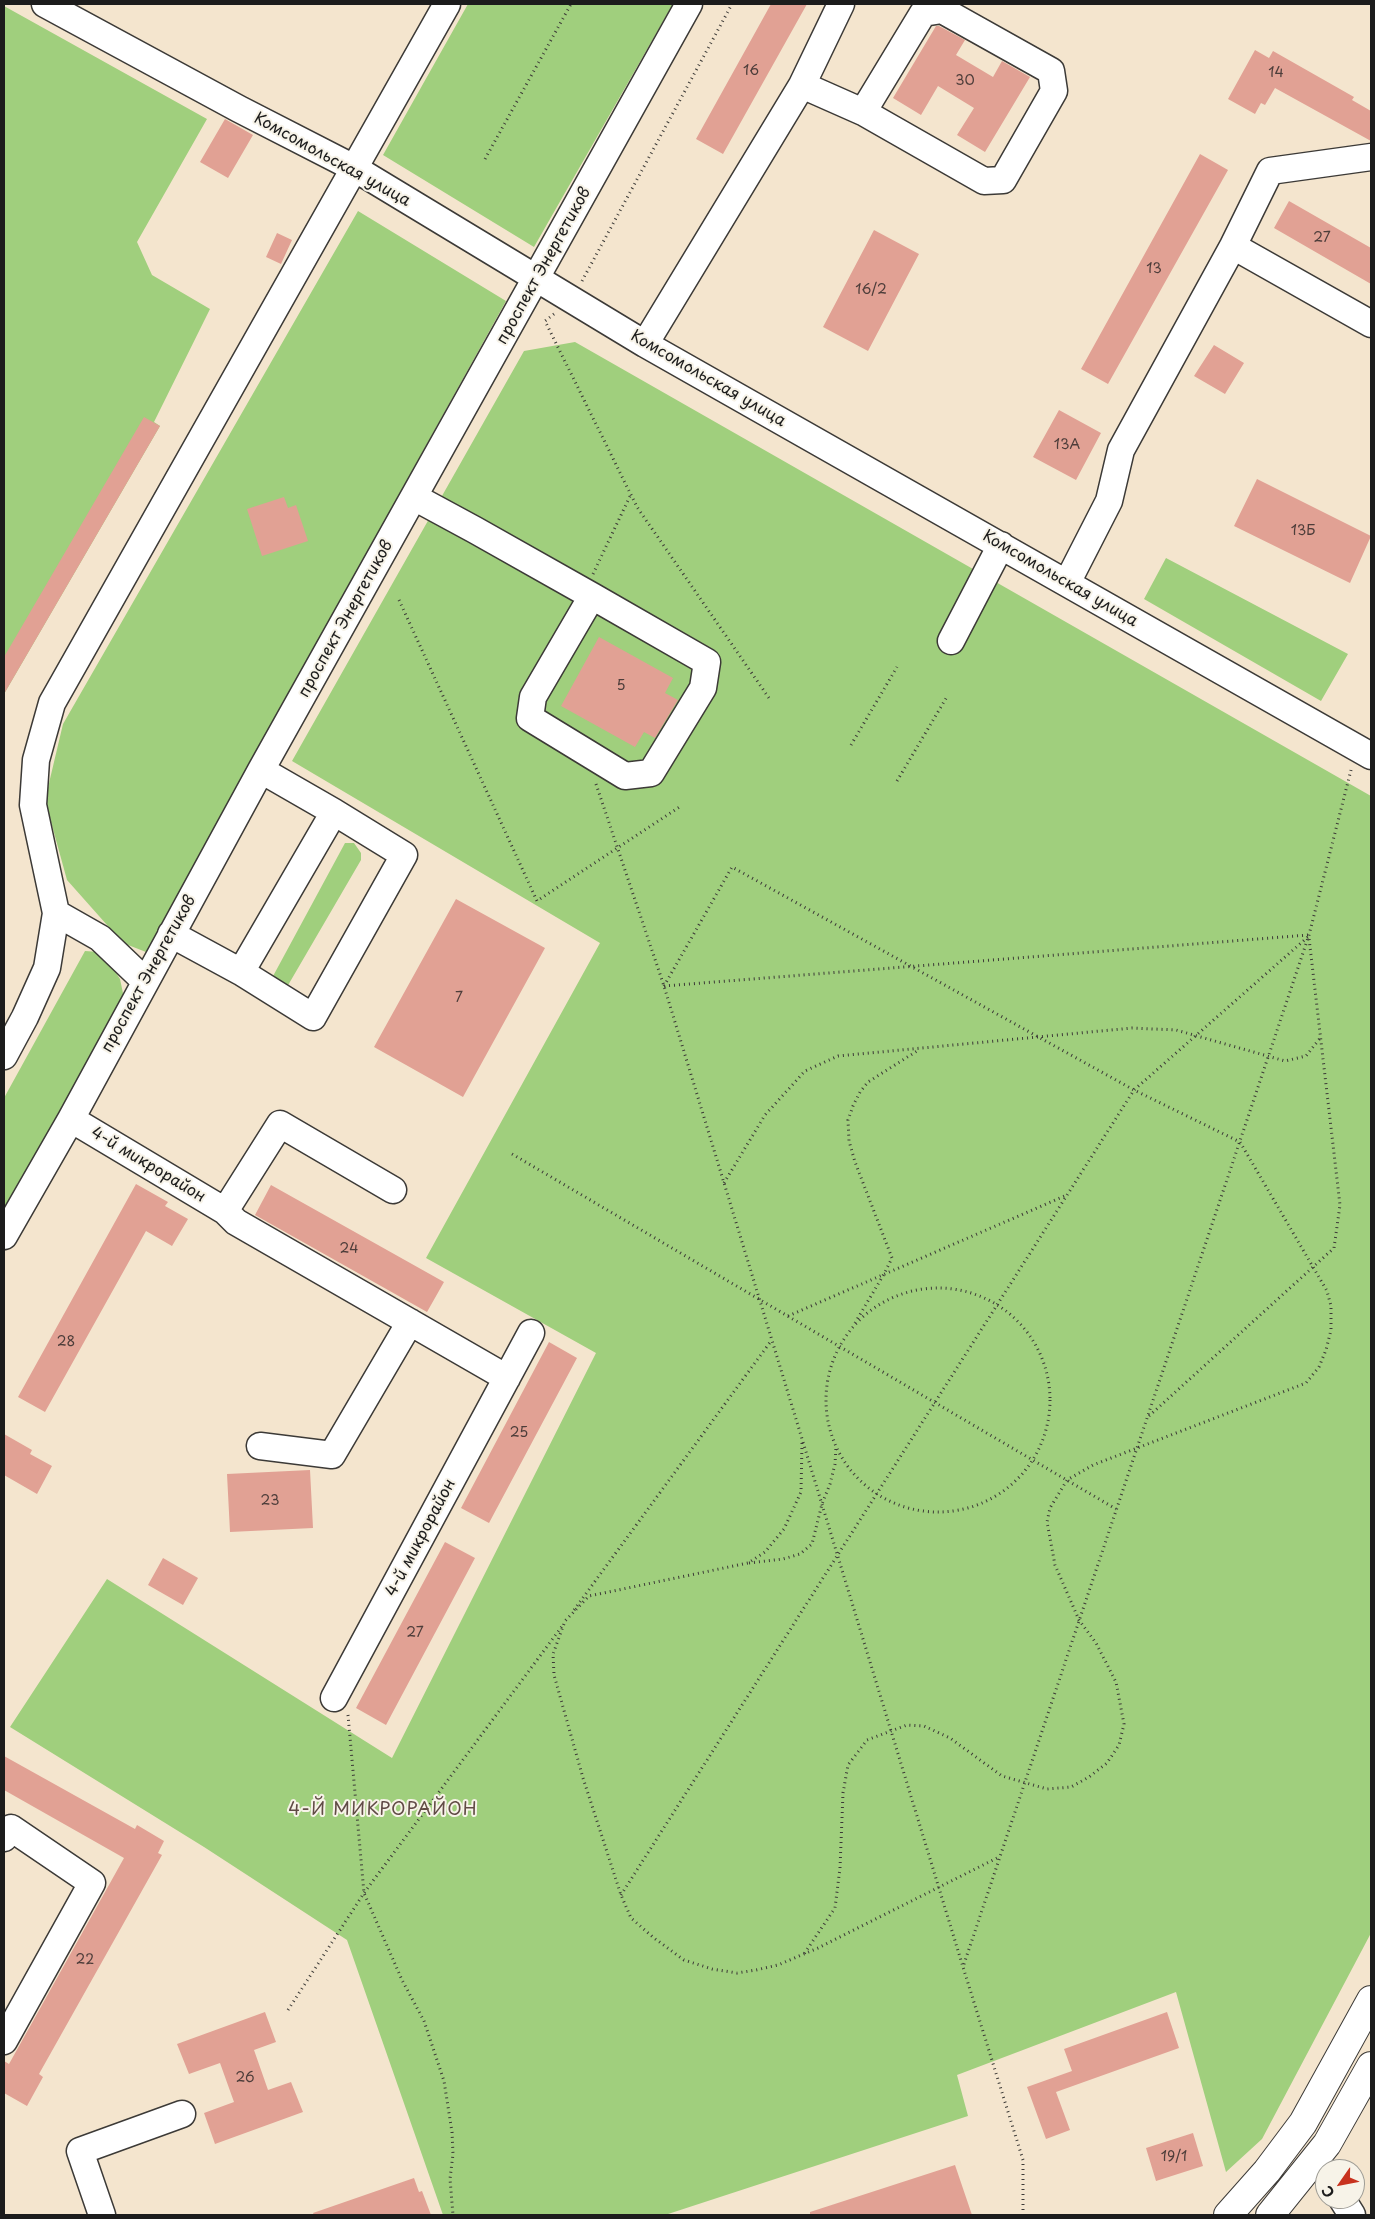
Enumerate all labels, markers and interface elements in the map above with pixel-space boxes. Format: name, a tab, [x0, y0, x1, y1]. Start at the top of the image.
house number: 16	[743, 63, 759, 79]
house number: 14	[1268, 65, 1284, 81]
house number: 30	[955, 73, 975, 89]
street label: Комсомольская улица	[250, 109, 414, 211]
street label: проспект Энергетиков	[493, 184, 595, 348]
house number: 27	[1313, 230, 1331, 246]
house number: 13	[1146, 261, 1162, 277]
house number: 16/2	[855, 282, 887, 298]
street label: Комсомольская улица	[627, 327, 789, 431]
house number: 13А	[1054, 437, 1080, 453]
house number: 13Б	[1291, 523, 1315, 539]
street label: Комсомольская улица	[979, 527, 1141, 631]
street label: проспект Энергетиков	[295, 537, 397, 701]
house number: 5	[616, 678, 626, 694]
street label: проспект Энергетиков	[98, 892, 200, 1056]
house number: 7	[455, 990, 463, 1006]
street label: 4-й микрорайон	[87, 1123, 209, 1207]
house number: 24	[340, 1241, 358, 1257]
house number: 28	[57, 1334, 75, 1350]
house number: 25	[510, 1425, 528, 1441]
street label: 4-й микрорайон	[382, 1476, 460, 1600]
house number: 23	[261, 1493, 279, 1509]
house number: 27	[406, 1625, 424, 1641]
district label: 4-Й МИКРОРАЙОН	[286, 1799, 480, 1821]
house number: 22	[76, 1952, 94, 1968]
house number: 26	[235, 2070, 255, 2086]
house number: 19/1	[1161, 2149, 1187, 2165]
north arrow	[1315, 2159, 1365, 2209]
text: С	[1316, 2182, 1340, 2202]

